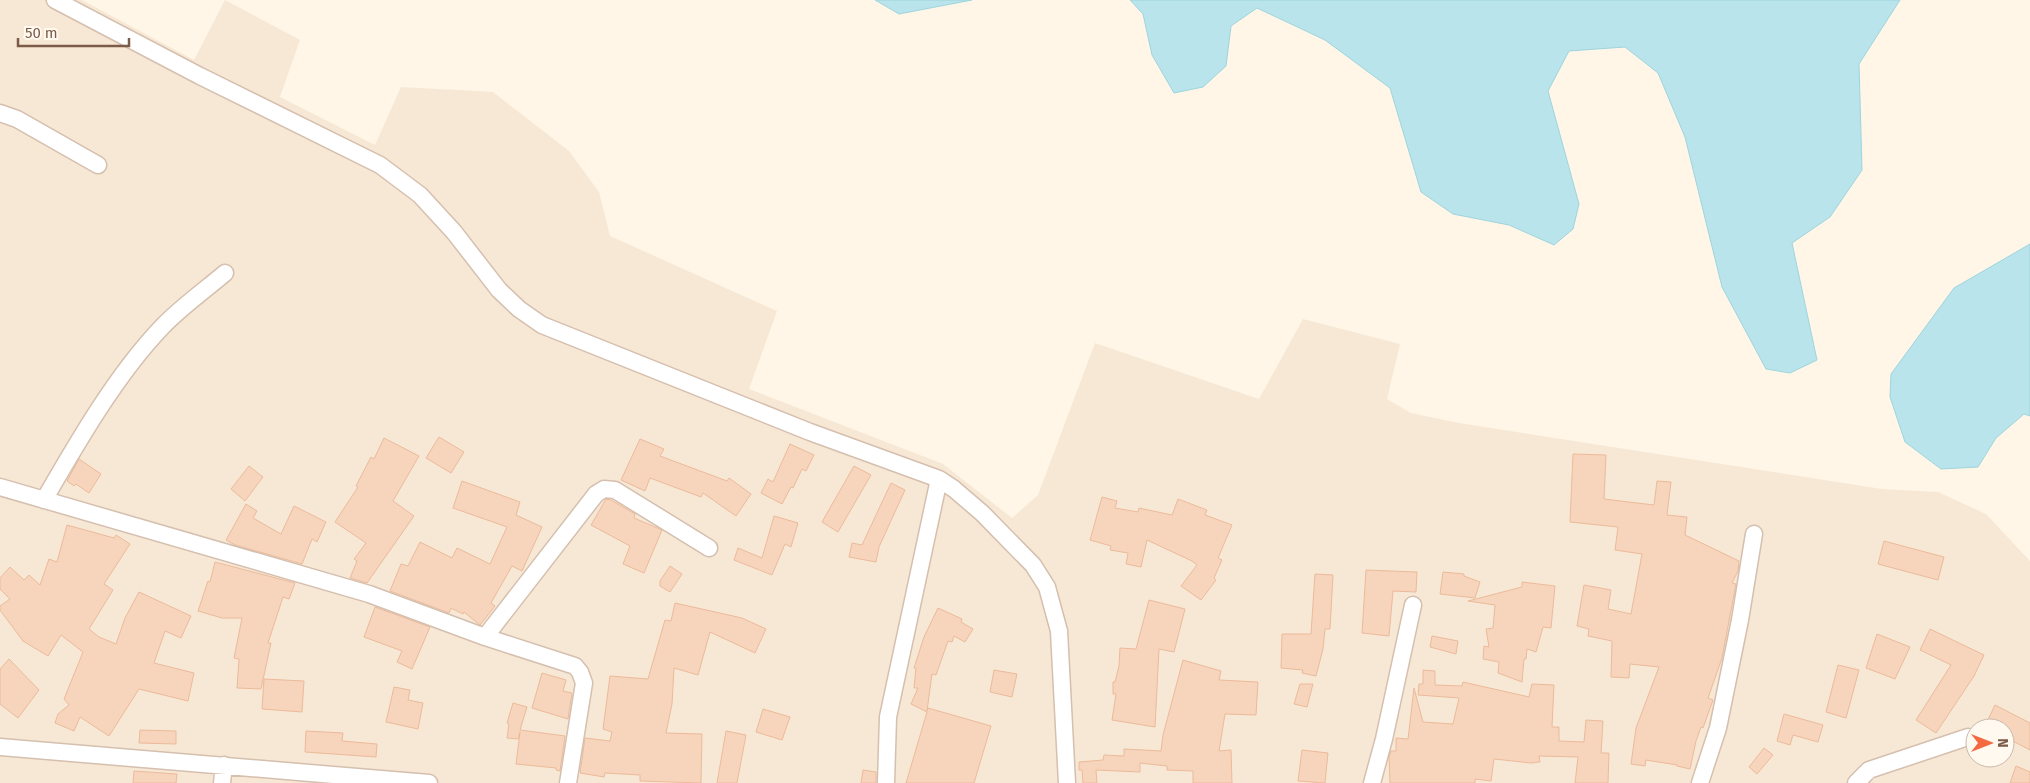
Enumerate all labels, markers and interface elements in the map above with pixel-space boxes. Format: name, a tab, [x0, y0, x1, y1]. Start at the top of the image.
scale bar	[18, 15, 129, 47]
text: 50 m	[25, 24, 58, 42]
north arrow	[1965, 718, 2015, 768]
text: N	[1994, 738, 2011, 748]

